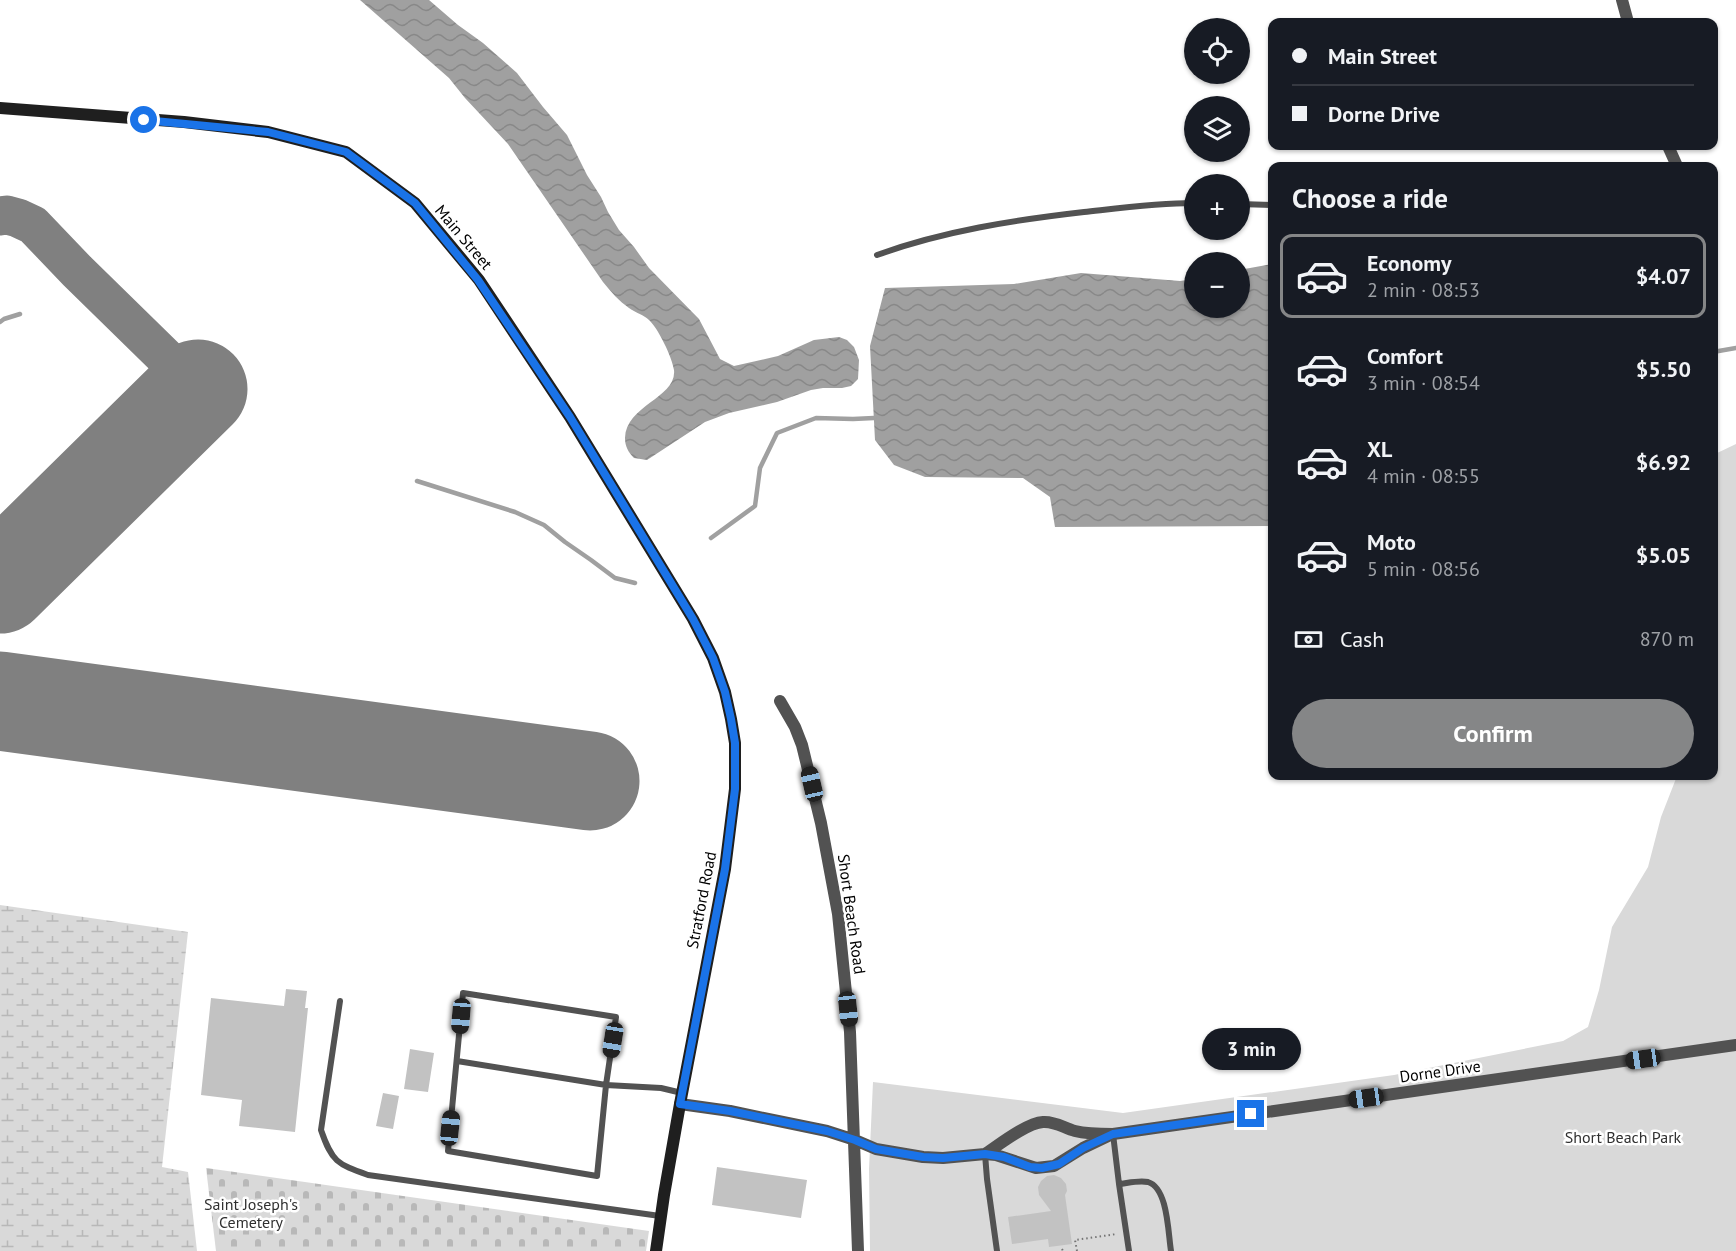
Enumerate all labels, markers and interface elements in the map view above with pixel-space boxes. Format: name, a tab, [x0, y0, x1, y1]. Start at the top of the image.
map controls	[1184, 18, 1250, 318]
button: locate	[1184, 18, 1250, 84]
text: Main Street	[1328, 42, 1437, 70]
button: layers	[1184, 96, 1250, 162]
text: Dorne Drive	[1328, 100, 1440, 128]
route start	[130, 106, 157, 133]
button: +	[1184, 174, 1250, 240]
text: Choose a ride	[1292, 181, 1448, 215]
street label: Main Street	[431, 200, 497, 274]
icon: car	[1295, 249, 1349, 303]
text: Economy	[1367, 249, 1451, 277]
button: −	[1184, 252, 1250, 318]
text: $4.07	[1636, 262, 1691, 290]
text: 2 min · 08:53	[1367, 277, 1480, 303]
icon: car	[1295, 342, 1349, 396]
text: Comfort	[1367, 342, 1443, 370]
text: $5.50	[1636, 355, 1691, 383]
text: 3 min · 08:54	[1367, 370, 1480, 396]
icon: car	[1295, 435, 1349, 489]
text: XL	[1367, 435, 1392, 463]
text: $6.92	[1636, 448, 1691, 476]
text: 4 min · 08:55	[1367, 463, 1480, 489]
icon: car	[1295, 528, 1349, 582]
text: Moto	[1367, 528, 1416, 556]
text: $5.05	[1636, 541, 1691, 569]
text: 5 min · 08:56	[1367, 556, 1480, 582]
icon: cash	[1292, 623, 1325, 656]
text: Cash	[1340, 625, 1384, 653]
text: 870 m	[1640, 626, 1694, 652]
button: Confirm	[1292, 699, 1694, 768]
car	[799, 764, 825, 804]
street label: Stratford Road	[682, 850, 720, 950]
street label: Short Beach Road	[834, 853, 870, 975]
car	[837, 990, 859, 1028]
car	[450, 997, 472, 1035]
car	[601, 1021, 625, 1059]
callout: 3 min	[1202, 1027, 1300, 1069]
text: 3 min	[1227, 1036, 1276, 1062]
car	[1624, 1048, 1662, 1070]
street label: Dorne Drive	[1398, 1055, 1482, 1087]
car	[1347, 1087, 1385, 1109]
route end	[1237, 1100, 1264, 1127]
car	[439, 1109, 461, 1147]
park label: Short Beach Park	[1565, 1127, 1682, 1147]
park label: Saint Joseph's Cemetery	[204, 1194, 298, 1232]

